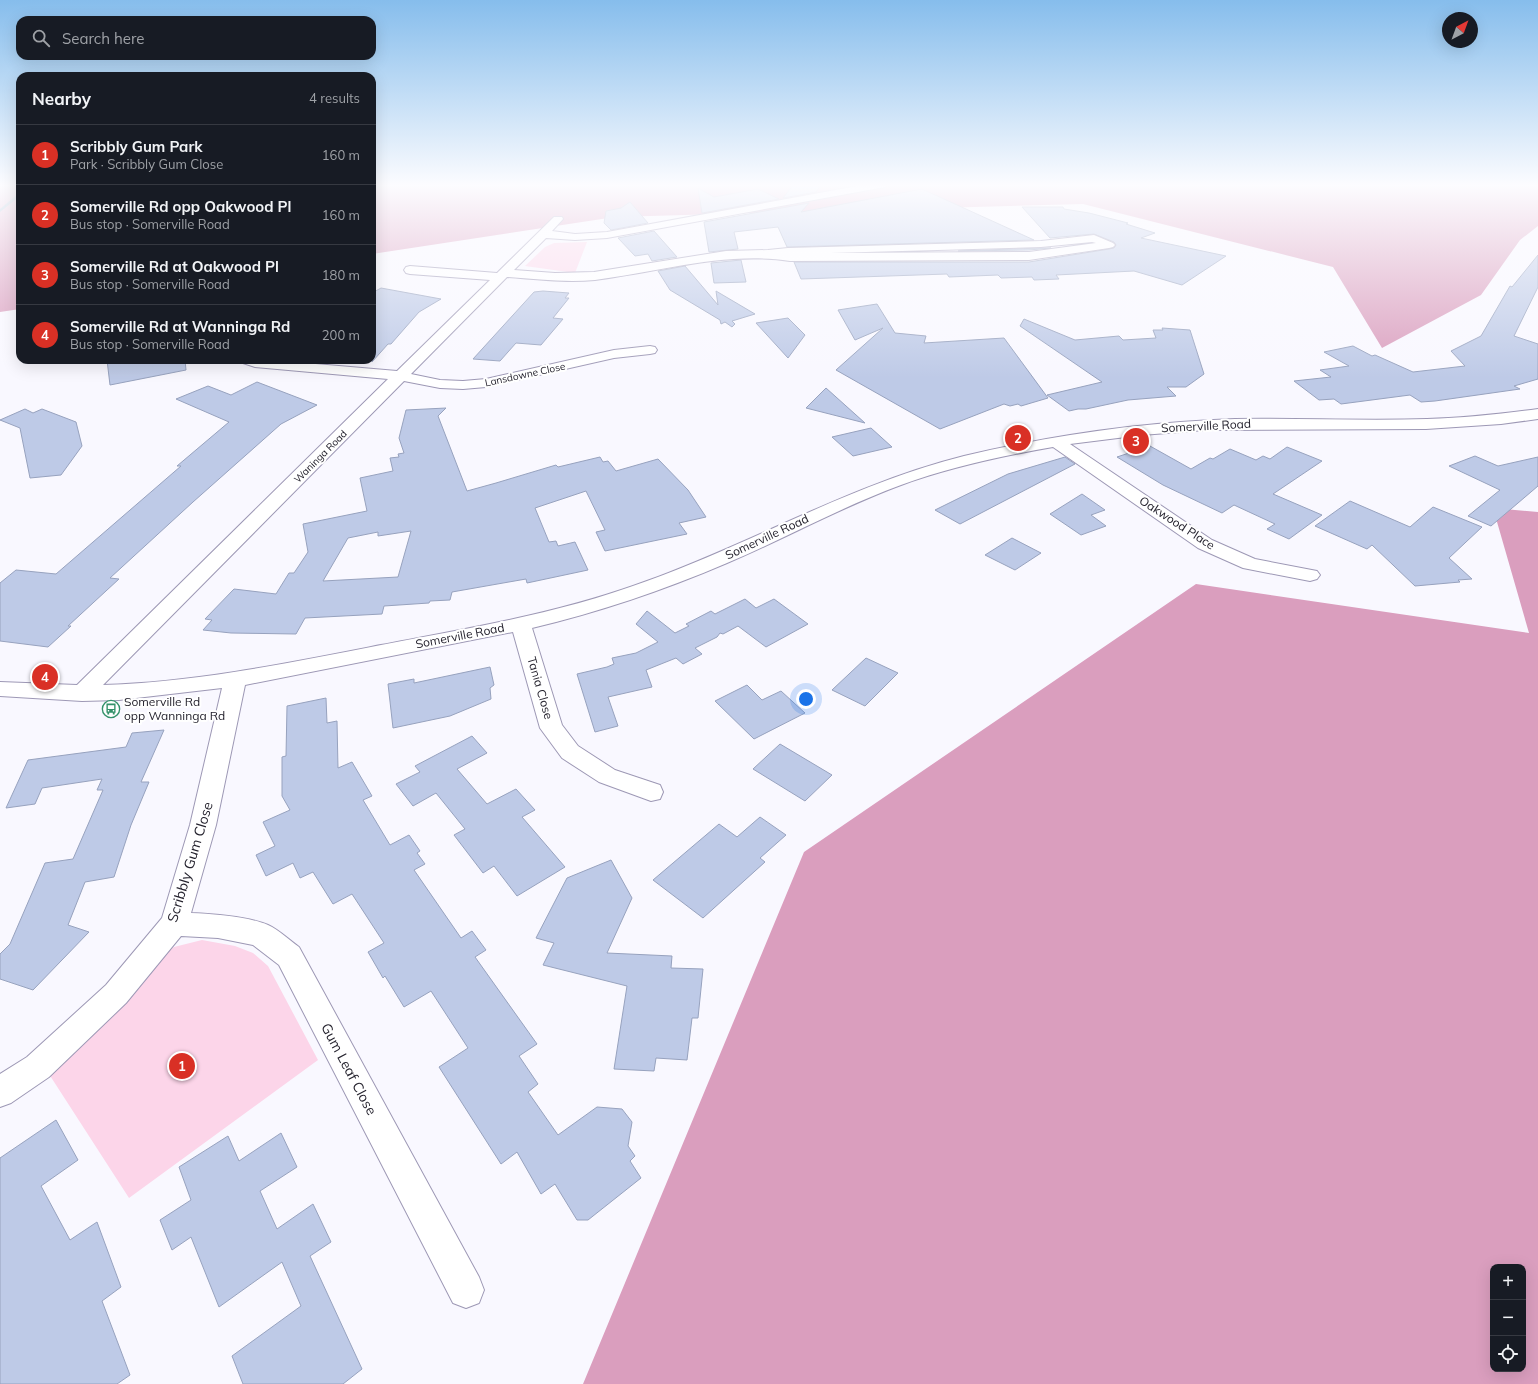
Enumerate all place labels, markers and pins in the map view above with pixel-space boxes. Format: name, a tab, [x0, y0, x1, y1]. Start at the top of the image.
pin: 2	[1005, 423, 1031, 453]
pin: 3	[1123, 426, 1149, 456]
pin: 4	[32, 662, 58, 692]
place label: Somerville Rd opp Wanninga Rd	[124, 694, 225, 723]
bus stop icon: Somerville Rd opp Wanninga Rd	[101, 699, 121, 719]
pin: 1	[169, 1051, 195, 1081]

